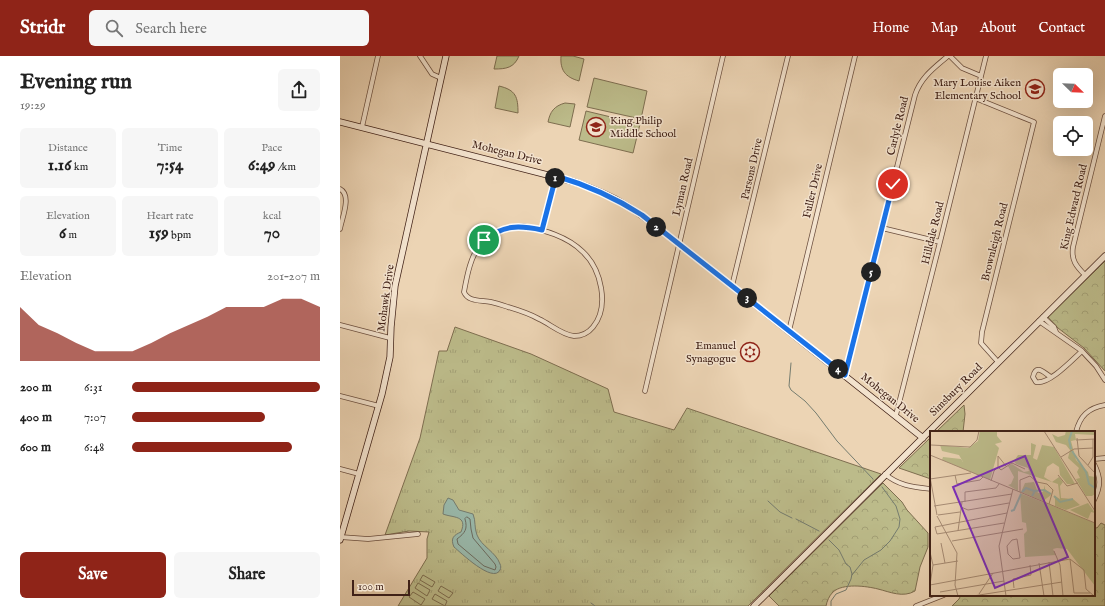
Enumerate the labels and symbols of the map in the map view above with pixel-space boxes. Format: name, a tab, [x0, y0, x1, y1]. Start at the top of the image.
north arrow	[1053, 68, 1093, 108]
place label: Mary Louise Aiken Elementary School	[933, 76, 1021, 103]
school or university icon: Mary Louise Aiken Elementary School	[1024, 78, 1046, 100]
street label: Carlyle Road	[884, 95, 912, 157]
place label: King Philip Middle School	[610, 114, 676, 141]
school or university icon: King Philip Middle School	[585, 116, 607, 138]
street label: Parsons Drive	[738, 137, 766, 201]
street label: Mohegan Drive	[471, 138, 543, 168]
street label: Lyman Road	[669, 156, 697, 218]
street label: Fuller Drive	[800, 162, 826, 220]
street label: King Edward Road	[1057, 163, 1091, 251]
pin	[876, 167, 910, 201]
pin: 1	[545, 168, 565, 188]
street label: Hilldale Road	[918, 200, 948, 266]
street label: Brownleigh Road	[979, 201, 1012, 283]
pin: 2	[646, 217, 666, 237]
pin	[467, 223, 501, 257]
pin: 5	[861, 262, 881, 282]
street label: Mohawk Drive	[374, 264, 398, 332]
pin: 3	[737, 288, 757, 308]
place label: Emanuel Synagogue	[686, 339, 736, 366]
synagogue icon: Emanuel Synagogue	[739, 341, 761, 363]
pin: 4	[828, 359, 848, 379]
street label: Simsbury Road	[927, 360, 986, 419]
street label: Mohegan Drive	[858, 370, 922, 426]
inset map	[930, 431, 1095, 596]
scale bar	[352, 578, 410, 597]

